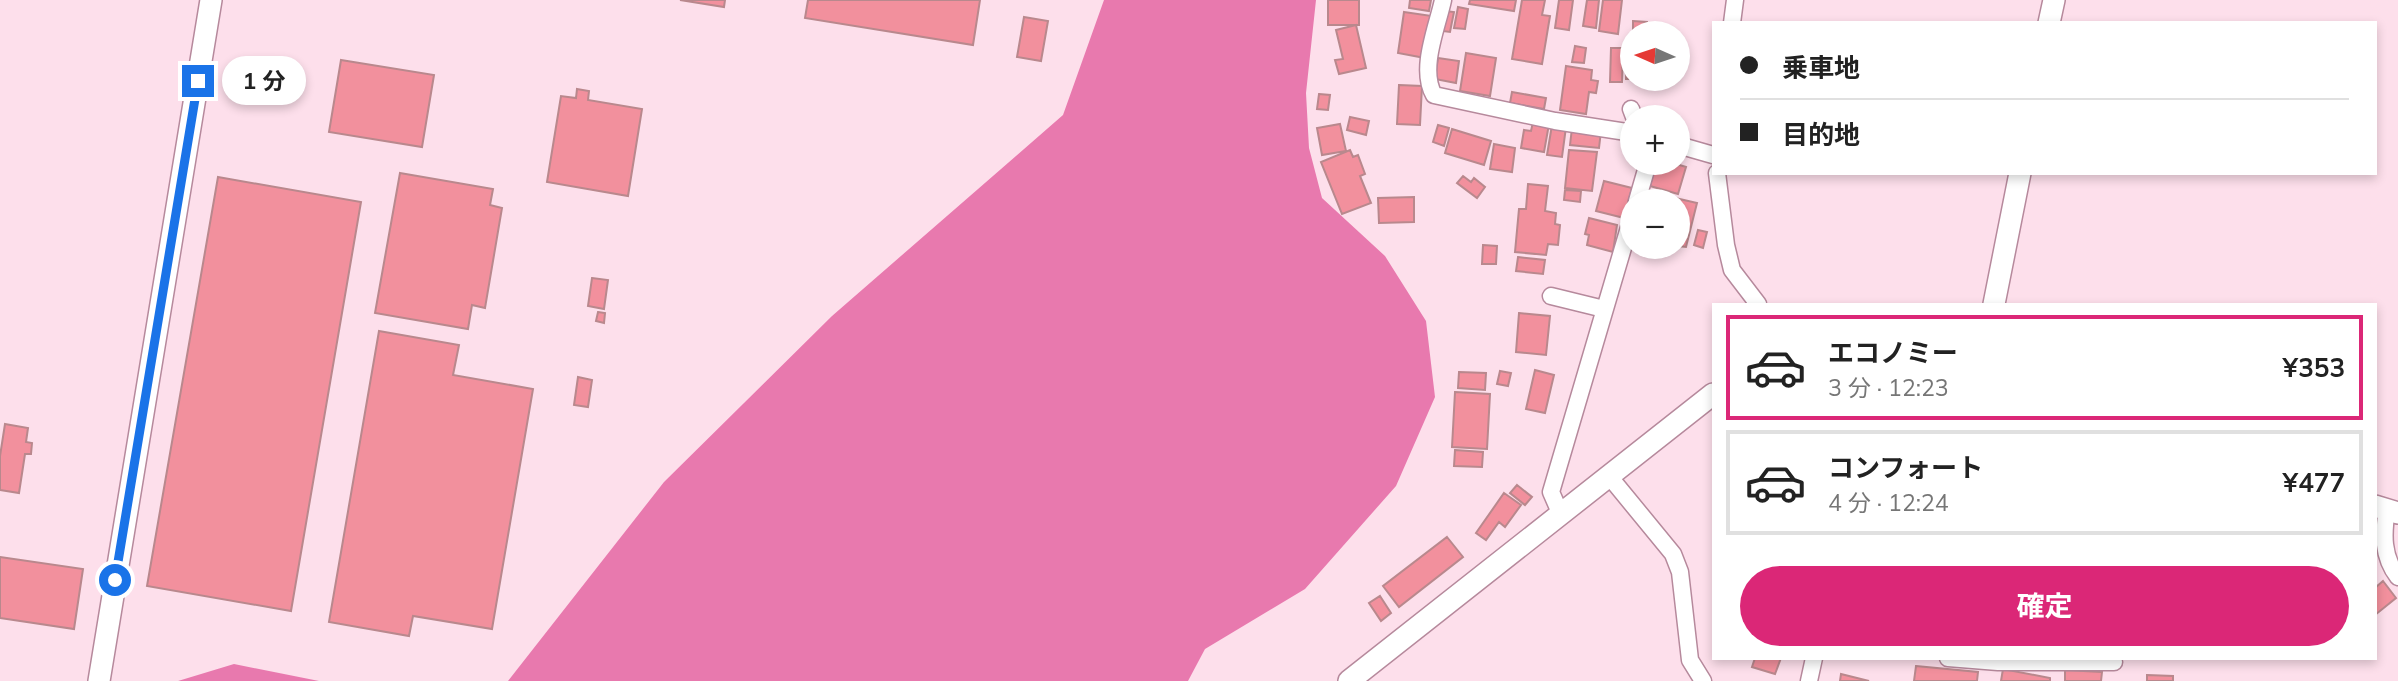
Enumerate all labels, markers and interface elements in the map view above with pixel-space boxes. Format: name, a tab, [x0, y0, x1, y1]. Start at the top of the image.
north arrow	[1620, 21, 1690, 91]
map controls	[1620, 21, 1690, 259]
text: 乗車地	[1782, 51, 1860, 84]
callout: 1 分	[222, 56, 306, 106]
route end	[182, 65, 214, 97]
text: 1 分	[242, 66, 286, 95]
button: +	[1620, 105, 1690, 175]
text: 目的地	[1782, 118, 1860, 151]
button: −	[1620, 189, 1690, 259]
icon: car	[1744, 336, 1807, 399]
text: エコノミー	[1828, 336, 1958, 369]
text: ¥353	[2283, 351, 2345, 384]
text: 3 分 · 12:23	[1828, 373, 1949, 402]
icon: car	[1744, 451, 1807, 514]
text: コンフォート	[1828, 451, 1983, 484]
text: ¥477	[2283, 466, 2345, 499]
text: 4 分 · 12:24	[1828, 488, 1949, 517]
route start	[99, 564, 131, 596]
button: 確定	[1740, 566, 2349, 646]

